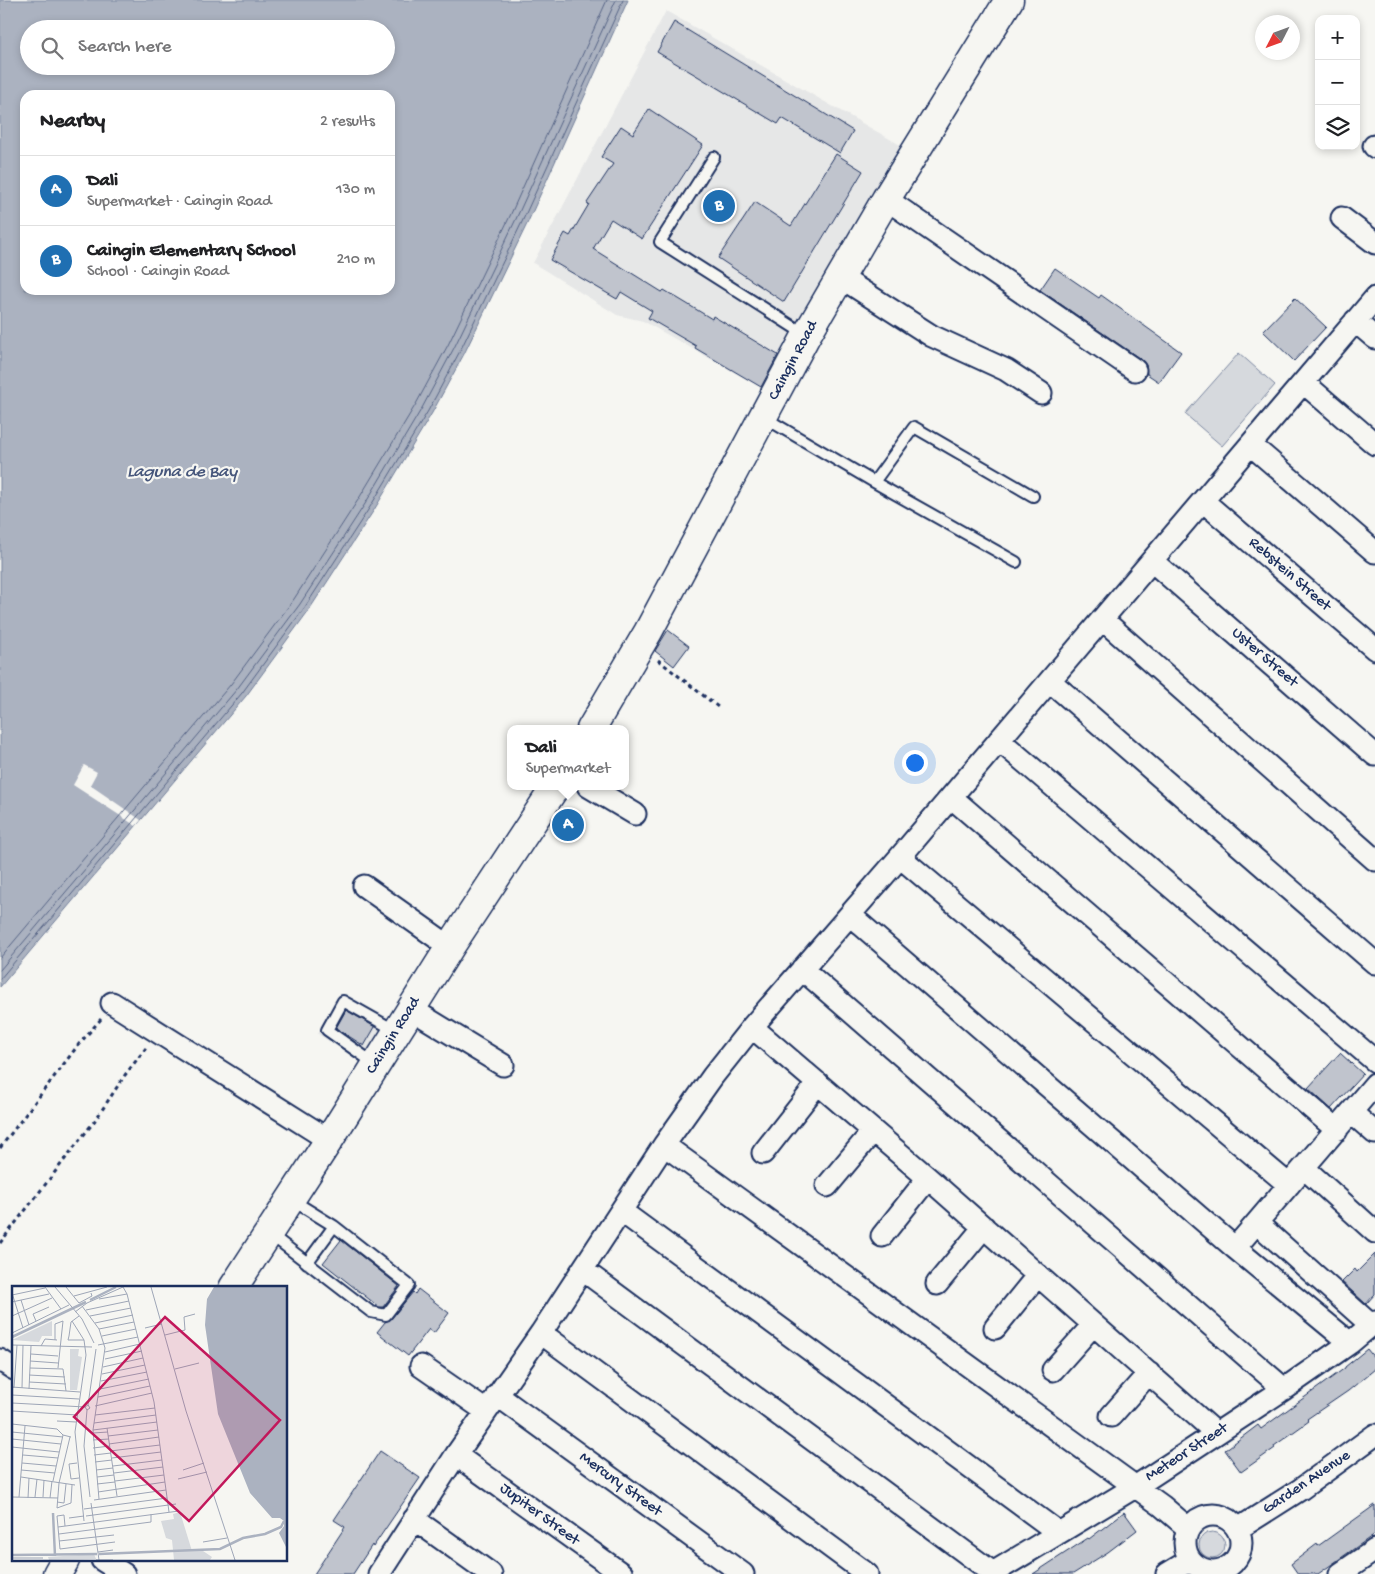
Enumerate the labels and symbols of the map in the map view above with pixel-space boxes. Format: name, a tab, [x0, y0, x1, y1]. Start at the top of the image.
north arrow	[1255, 15, 1300, 60]
pin: B	[703, 187, 735, 225]
street label: Caingin Road	[765, 316, 824, 404]
water label: Laguna de Bay	[127, 462, 238, 483]
street label: Rebstein Street	[1244, 534, 1335, 617]
street label: Uster Street	[1227, 624, 1302, 693]
your location	[902, 750, 928, 776]
pin: A	[552, 806, 584, 844]
street label: Caingin Road	[363, 992, 426, 1078]
inset map	[12, 1286, 288, 1562]
street label: Meteor Street	[1142, 1418, 1233, 1487]
street label: Garden Avenue	[1259, 1446, 1355, 1519]
street label: Mercury Street	[575, 1449, 666, 1522]
street label: Jupiter Street	[495, 1480, 584, 1551]

